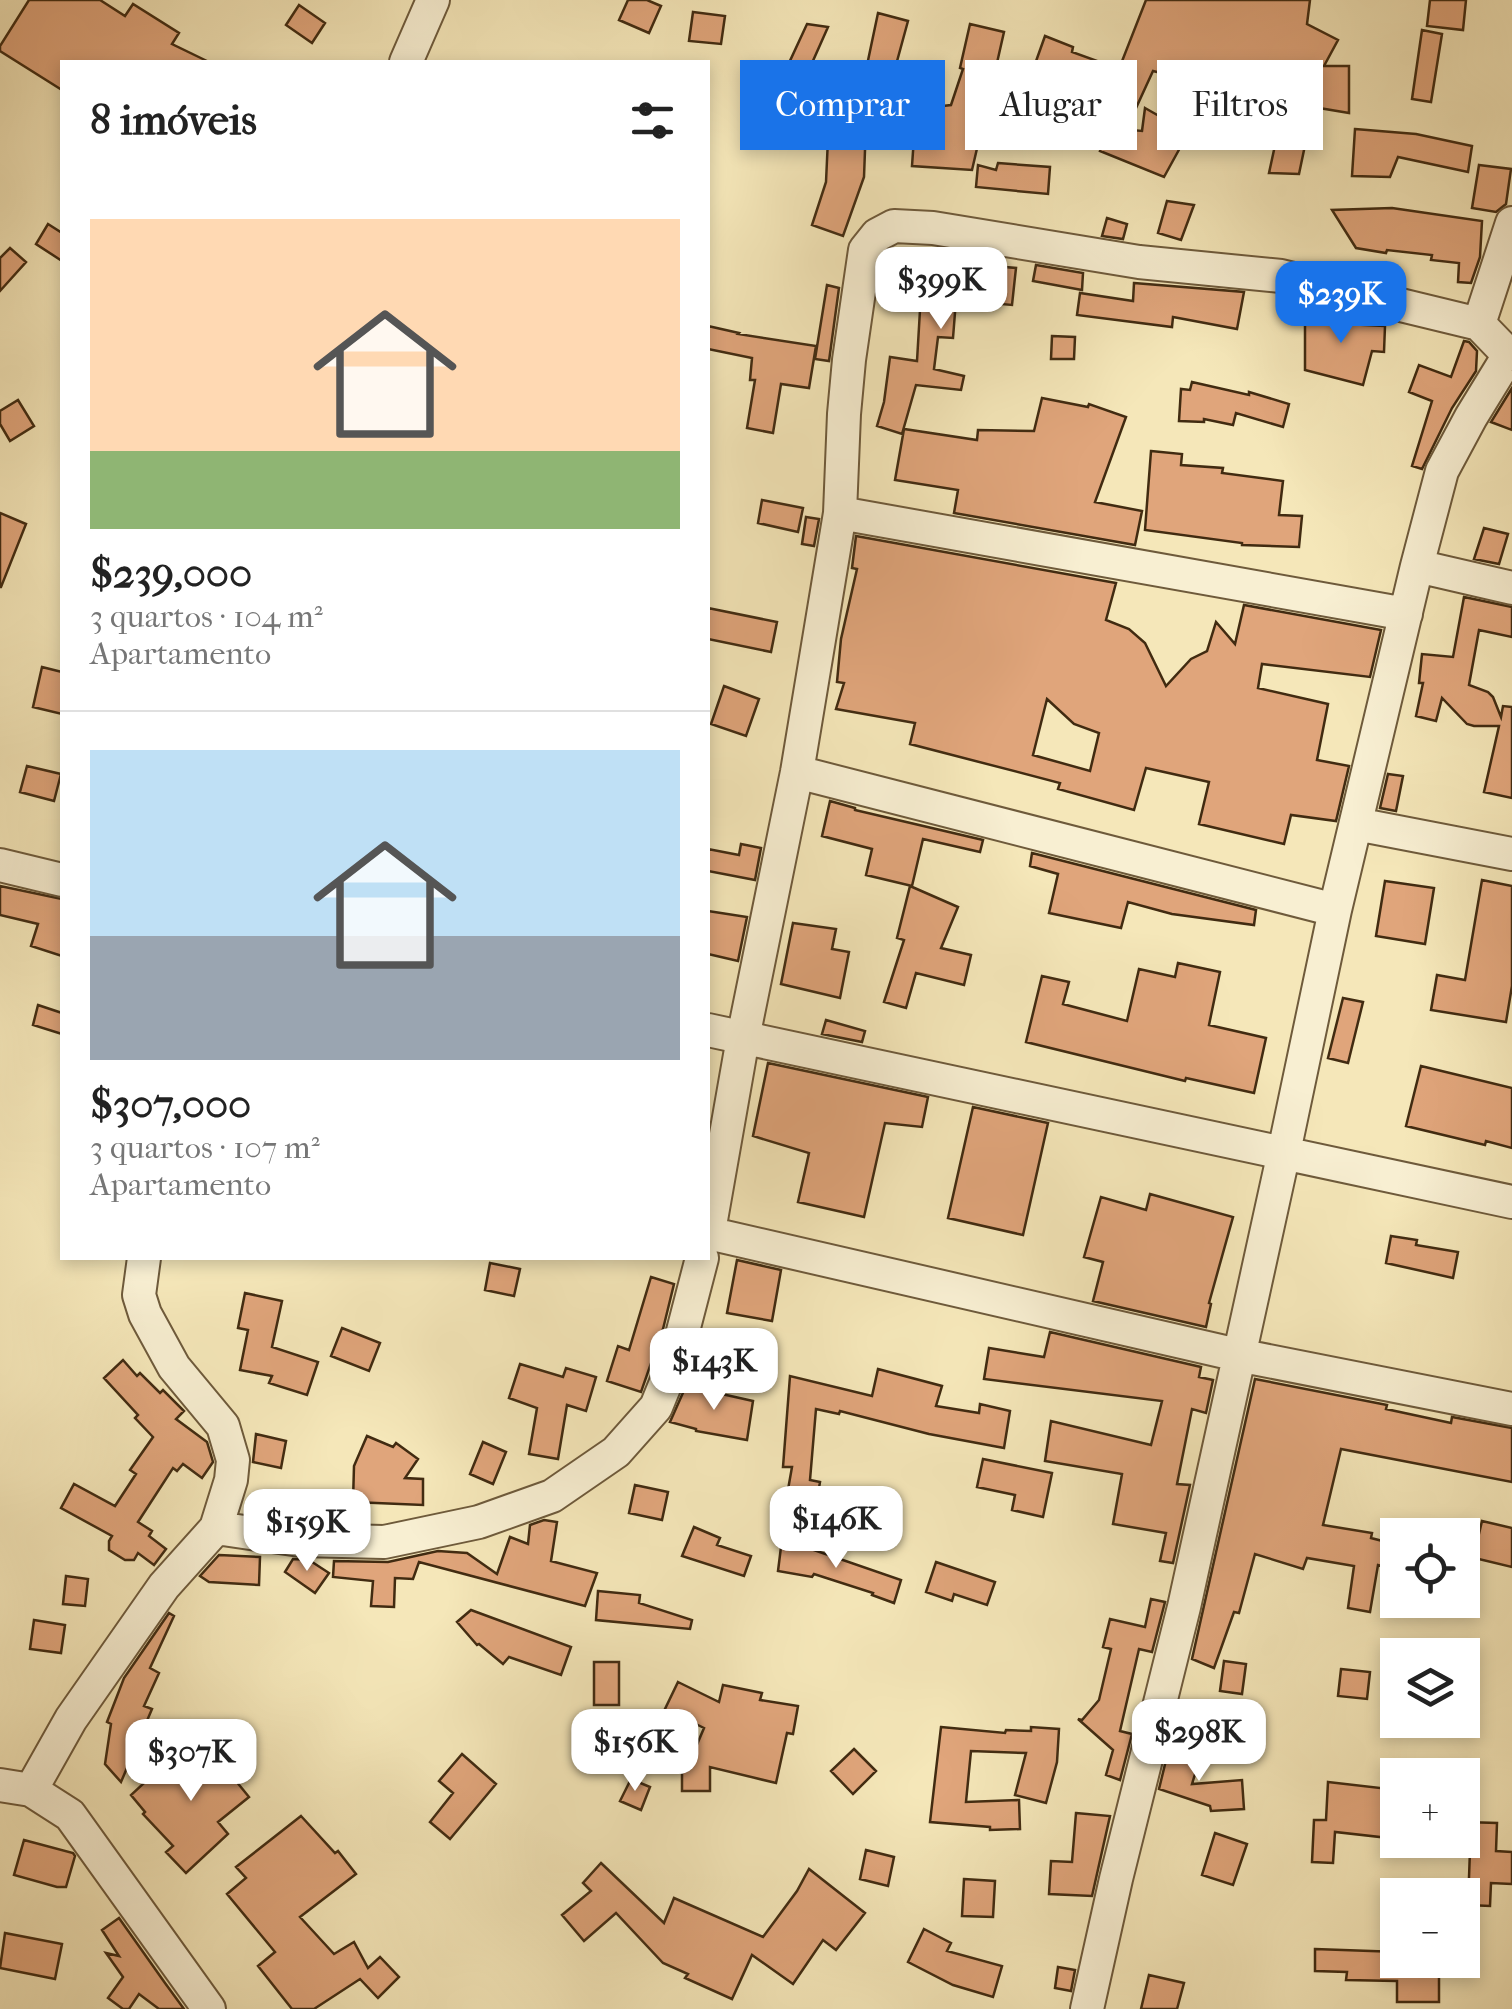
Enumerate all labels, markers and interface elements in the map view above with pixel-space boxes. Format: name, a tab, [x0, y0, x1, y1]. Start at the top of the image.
chip: Comprar	[740, 60, 945, 150]
chip: Alugar	[965, 60, 1137, 150]
chip: Filtros	[1157, 60, 1323, 150]
icon: filters	[625, 93, 680, 148]
text: 8 imóveis	[90, 96, 257, 145]
pin: $399K	[871, 247, 1011, 332]
text: $399K	[897, 261, 985, 298]
pin: $239K	[1271, 261, 1411, 346]
text: $239K	[1297, 275, 1385, 312]
icon: home	[295, 284, 475, 464]
text: $239,000	[90, 549, 252, 598]
text: 3 quartos · 104 m²	[90, 598, 323, 635]
text: Apartamento	[90, 635, 271, 672]
icon: home	[295, 815, 475, 995]
text: $307,000	[90, 1080, 251, 1129]
text: 3 quartos · 107 m²	[90, 1129, 320, 1166]
text: Apartamento	[90, 1166, 271, 1203]
pin: $143K	[644, 1328, 784, 1413]
text: $143K	[672, 1342, 756, 1379]
pin: $146K	[766, 1486, 906, 1571]
pin: $159K	[237, 1489, 377, 1574]
text: $146K	[792, 1500, 880, 1537]
text: $159K	[266, 1503, 348, 1540]
map controls	[1380, 1518, 1480, 1978]
button: locate	[1380, 1518, 1480, 1618]
button: layers	[1380, 1638, 1480, 1738]
pin: $298K	[1129, 1699, 1269, 1784]
pin: $156K	[565, 1709, 705, 1794]
text: $298K	[1154, 1713, 1244, 1750]
pin: $307K	[121, 1719, 261, 1804]
text: $156K	[593, 1723, 677, 1760]
text: $307K	[147, 1733, 235, 1770]
button: +	[1380, 1758, 1480, 1858]
button: −	[1380, 1878, 1480, 1978]

